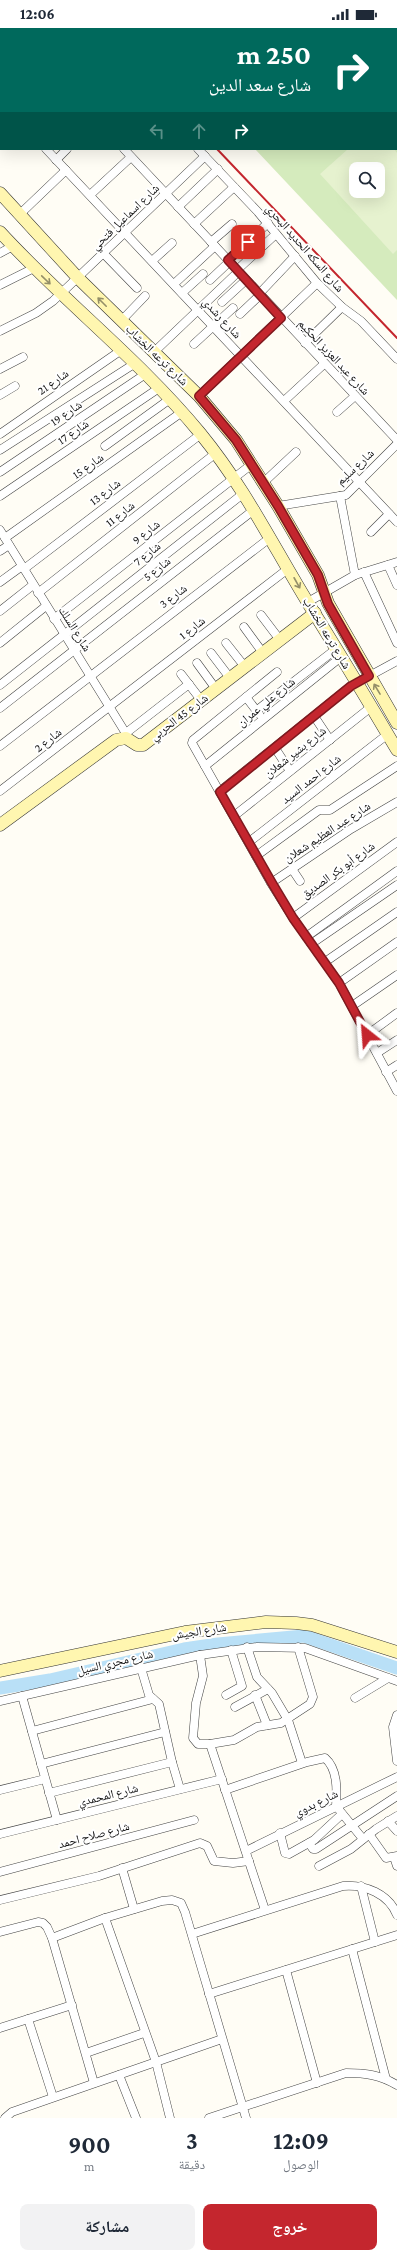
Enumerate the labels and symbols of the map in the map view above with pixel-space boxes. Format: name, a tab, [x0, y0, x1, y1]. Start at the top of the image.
street label: شارع اسماعيل فتحي	[88, 181, 164, 255]
street label: شارع السكه الحديد البحري	[261, 201, 347, 297]
pin	[231, 225, 265, 259]
one-way arrow	[41, 275, 51, 285]
street label: شارع رشدي	[197, 295, 244, 343]
one-way arrow	[97, 297, 107, 307]
street label: شارع عبد العزيز الحكيم	[295, 316, 373, 399]
street label: شارع ترعه الخشاب	[122, 322, 191, 389]
street label: شارع 21	[35, 366, 72, 399]
street label: شارع 19	[48, 397, 85, 429]
street label: شارع 17	[55, 416, 92, 448]
street label: شارع سليم	[333, 446, 378, 489]
street label: شارع 15	[70, 450, 107, 483]
street label: شارع 13	[87, 476, 124, 509]
street label: شارع 11	[103, 498, 138, 530]
street label: شارع 9	[129, 517, 163, 548]
street label: شارع 7	[131, 539, 164, 570]
street label: شارع 5	[141, 554, 174, 585]
one-way arrow	[294, 577, 302, 589]
street label: شارع 3	[157, 581, 190, 612]
street label: شارع ترعه الخشاب	[299, 594, 354, 672]
street label: شارع السلك	[55, 604, 94, 655]
street label: شارع 1	[176, 613, 208, 643]
street label: شارع علي عمران	[234, 674, 300, 732]
one-way arrow	[373, 683, 381, 695]
street label: شارع 45 الحربي	[147, 691, 213, 746]
street label: شارع بشير شعلان	[261, 723, 330, 781]
street label: شارع 2	[32, 725, 65, 756]
street label: شارع احمد السيد	[278, 751, 344, 807]
street label: شارع عبد العظيم شعلان	[281, 799, 374, 866]
street label: شارع أبو بكر الصديق	[299, 839, 378, 902]
position arrow	[346, 1014, 388, 1056]
street label: شارع الجيش	[171, 1620, 228, 1643]
street label: شارع مجري السيل	[76, 1646, 155, 1681]
street label: شارع المحمدي	[76, 1781, 140, 1812]
street label: شارع بدوي	[292, 1786, 342, 1822]
street label: شارع صلاح احمد	[57, 1819, 131, 1852]

